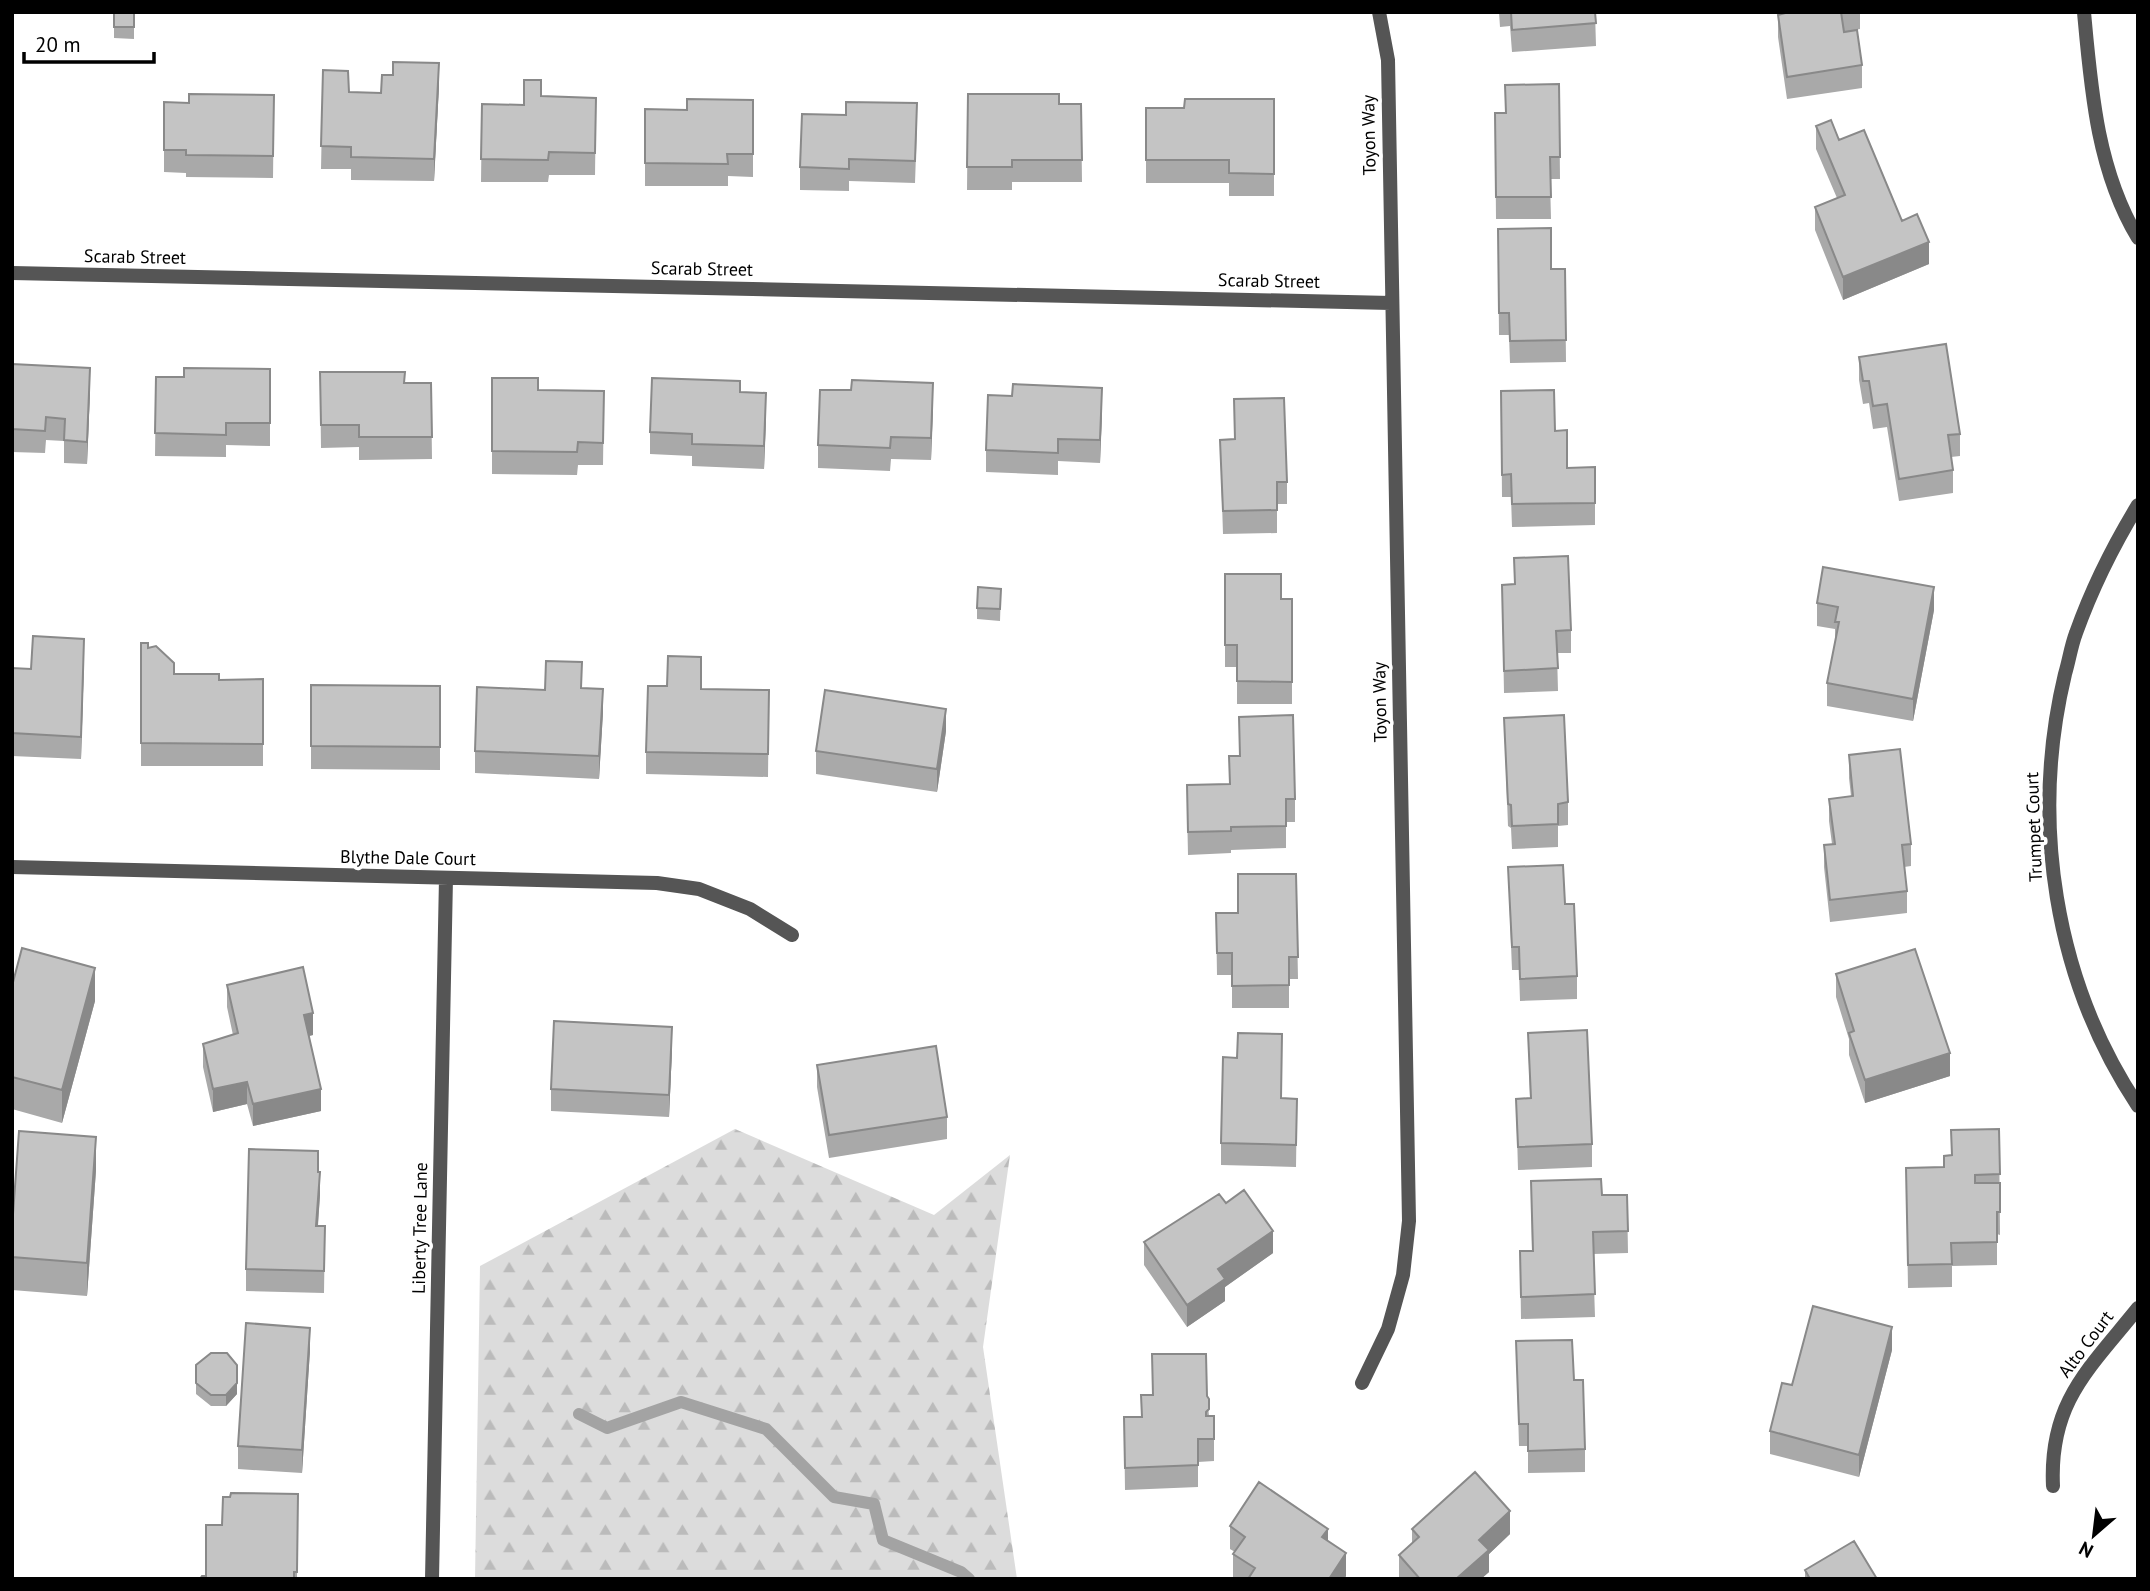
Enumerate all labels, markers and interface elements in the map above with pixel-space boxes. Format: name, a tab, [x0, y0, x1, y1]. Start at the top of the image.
scale bar	[24, 21, 154, 65]
text: 20 m	[35, 31, 81, 58]
street label: Toyon Way	[1356, 94, 1381, 176]
street label: Scarab Street	[84, 244, 186, 269]
street label: Scarab Street	[651, 256, 753, 281]
street label: Scarab Street	[1218, 268, 1320, 293]
street label: Toyon Way	[1367, 661, 1392, 743]
street label: Trumpet Court	[2020, 772, 2047, 882]
street label: Blythe Dale Court	[340, 845, 476, 870]
street label: Liberty Tree Lane	[407, 1162, 432, 1294]
street label: Alto Court	[2053, 1306, 2118, 1382]
north arrow	[2059, 1500, 2129, 1570]
text: N	[2075, 1536, 2097, 1564]

